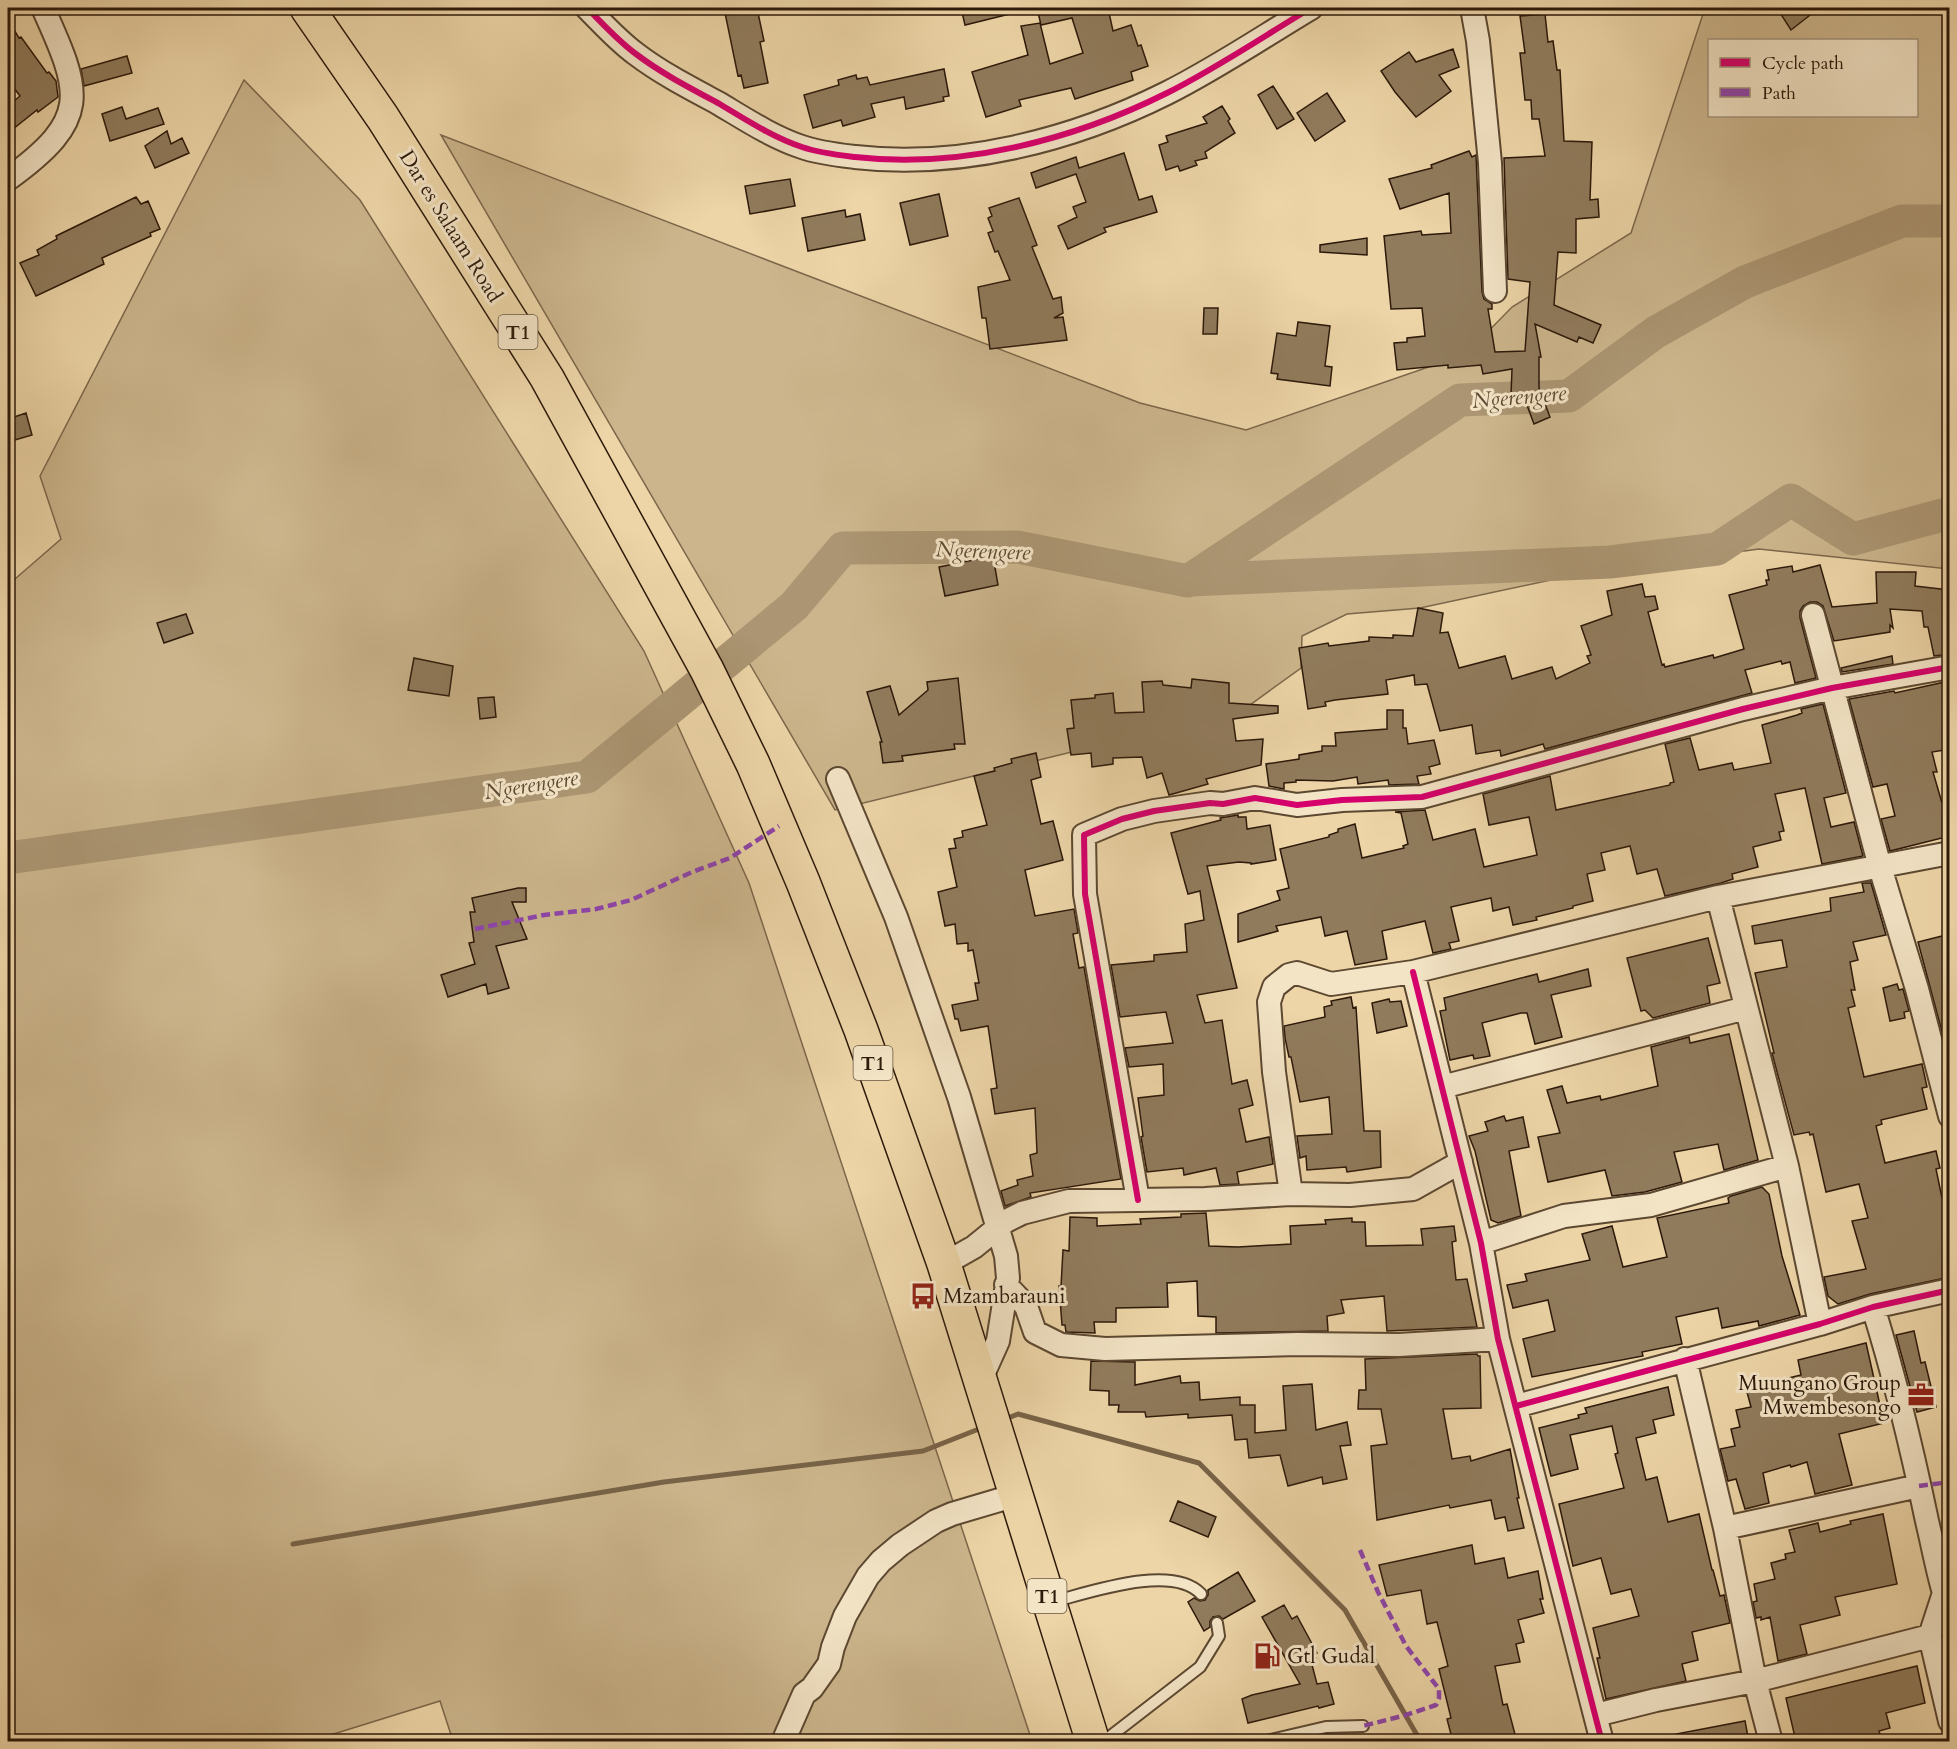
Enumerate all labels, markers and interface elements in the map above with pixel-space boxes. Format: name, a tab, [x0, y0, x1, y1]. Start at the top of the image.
legend	[1708, 39, 1918, 117]
text: Cycle path	[1762, 51, 1844, 76]
text: Path	[1762, 81, 1796, 106]
street label: Dar es Salaam Road	[392, 145, 509, 308]
road number: T1	[498, 315, 538, 349]
water label: Ngerengere	[1471, 378, 1568, 416]
water label: Ngerengere	[935, 534, 1031, 568]
water label: Ngerengere	[482, 763, 581, 807]
road number: T1	[854, 1046, 892, 1080]
bus stop icon: Mzambarauni	[908, 1281, 938, 1311]
place label: Mzambarauni	[943, 1282, 1066, 1311]
place label: Muungano Group Mwembesongo	[1738, 1369, 1901, 1422]
office icon: Muungano Group Mwembesongo	[1906, 1380, 1936, 1410]
road number: T1	[1028, 1579, 1066, 1613]
fuel station icon: Gtl Gudal	[1252, 1641, 1282, 1671]
place label: Gtl Gudal	[1287, 1642, 1375, 1671]

